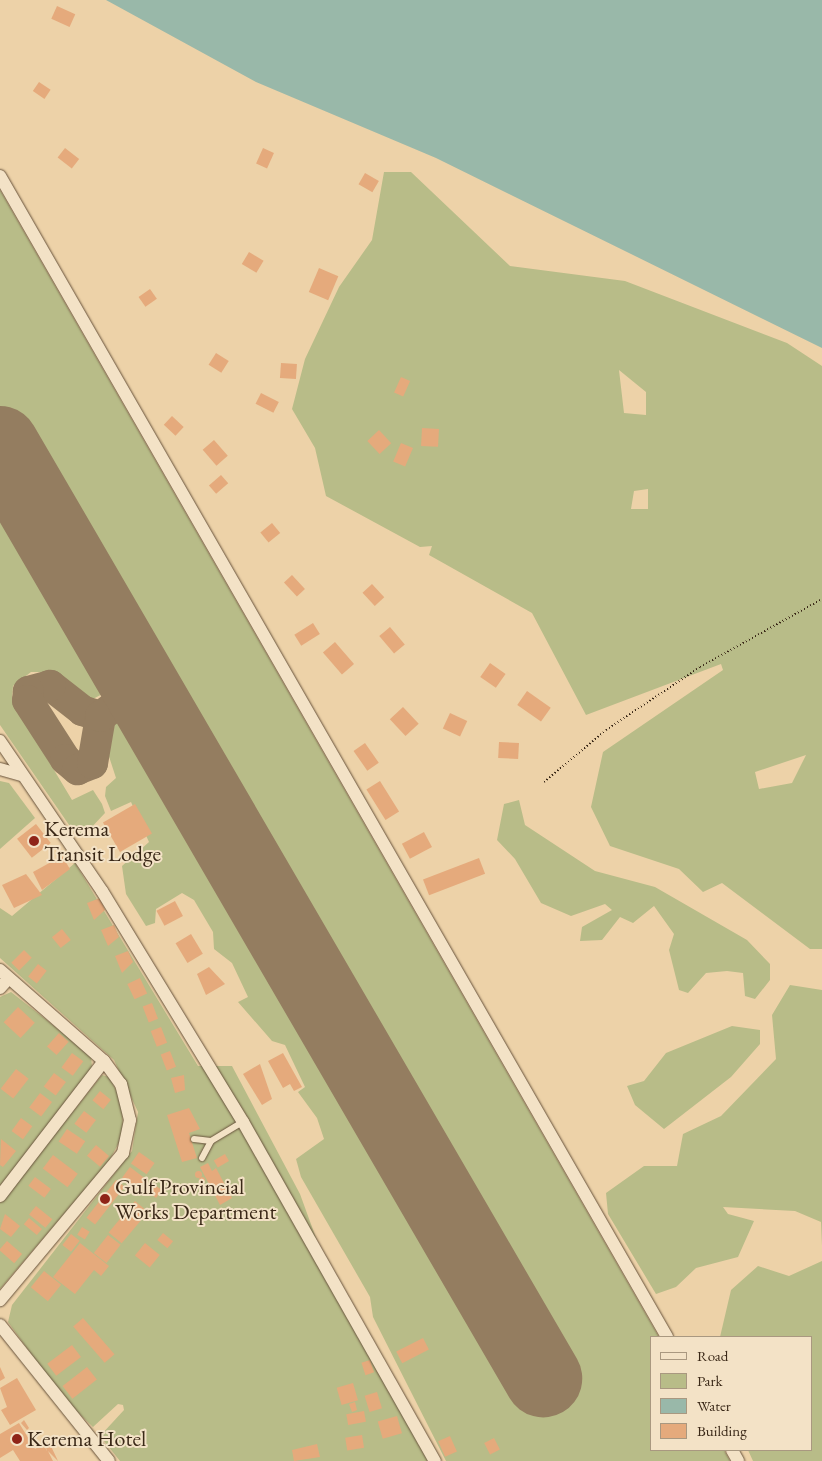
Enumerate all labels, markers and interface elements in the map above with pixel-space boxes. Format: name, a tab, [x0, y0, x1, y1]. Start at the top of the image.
place label: Kerema Transit Lodge	[44, 815, 161, 866]
marker: Kerema Transit Lodge	[28, 835, 40, 847]
place label: Gulf Provincial Works Department	[115, 1173, 276, 1224]
marker: Gulf Provincial Works Department	[99, 1193, 111, 1205]
legend	[650, 1336, 812, 1451]
text: Road	[697, 1346, 728, 1365]
text: Park	[697, 1371, 723, 1390]
text: Water	[697, 1396, 731, 1415]
text: Building	[697, 1421, 747, 1440]
place label: Kerema Hotel	[27, 1426, 146, 1452]
marker: Kerema Hotel	[11, 1433, 23, 1445]

